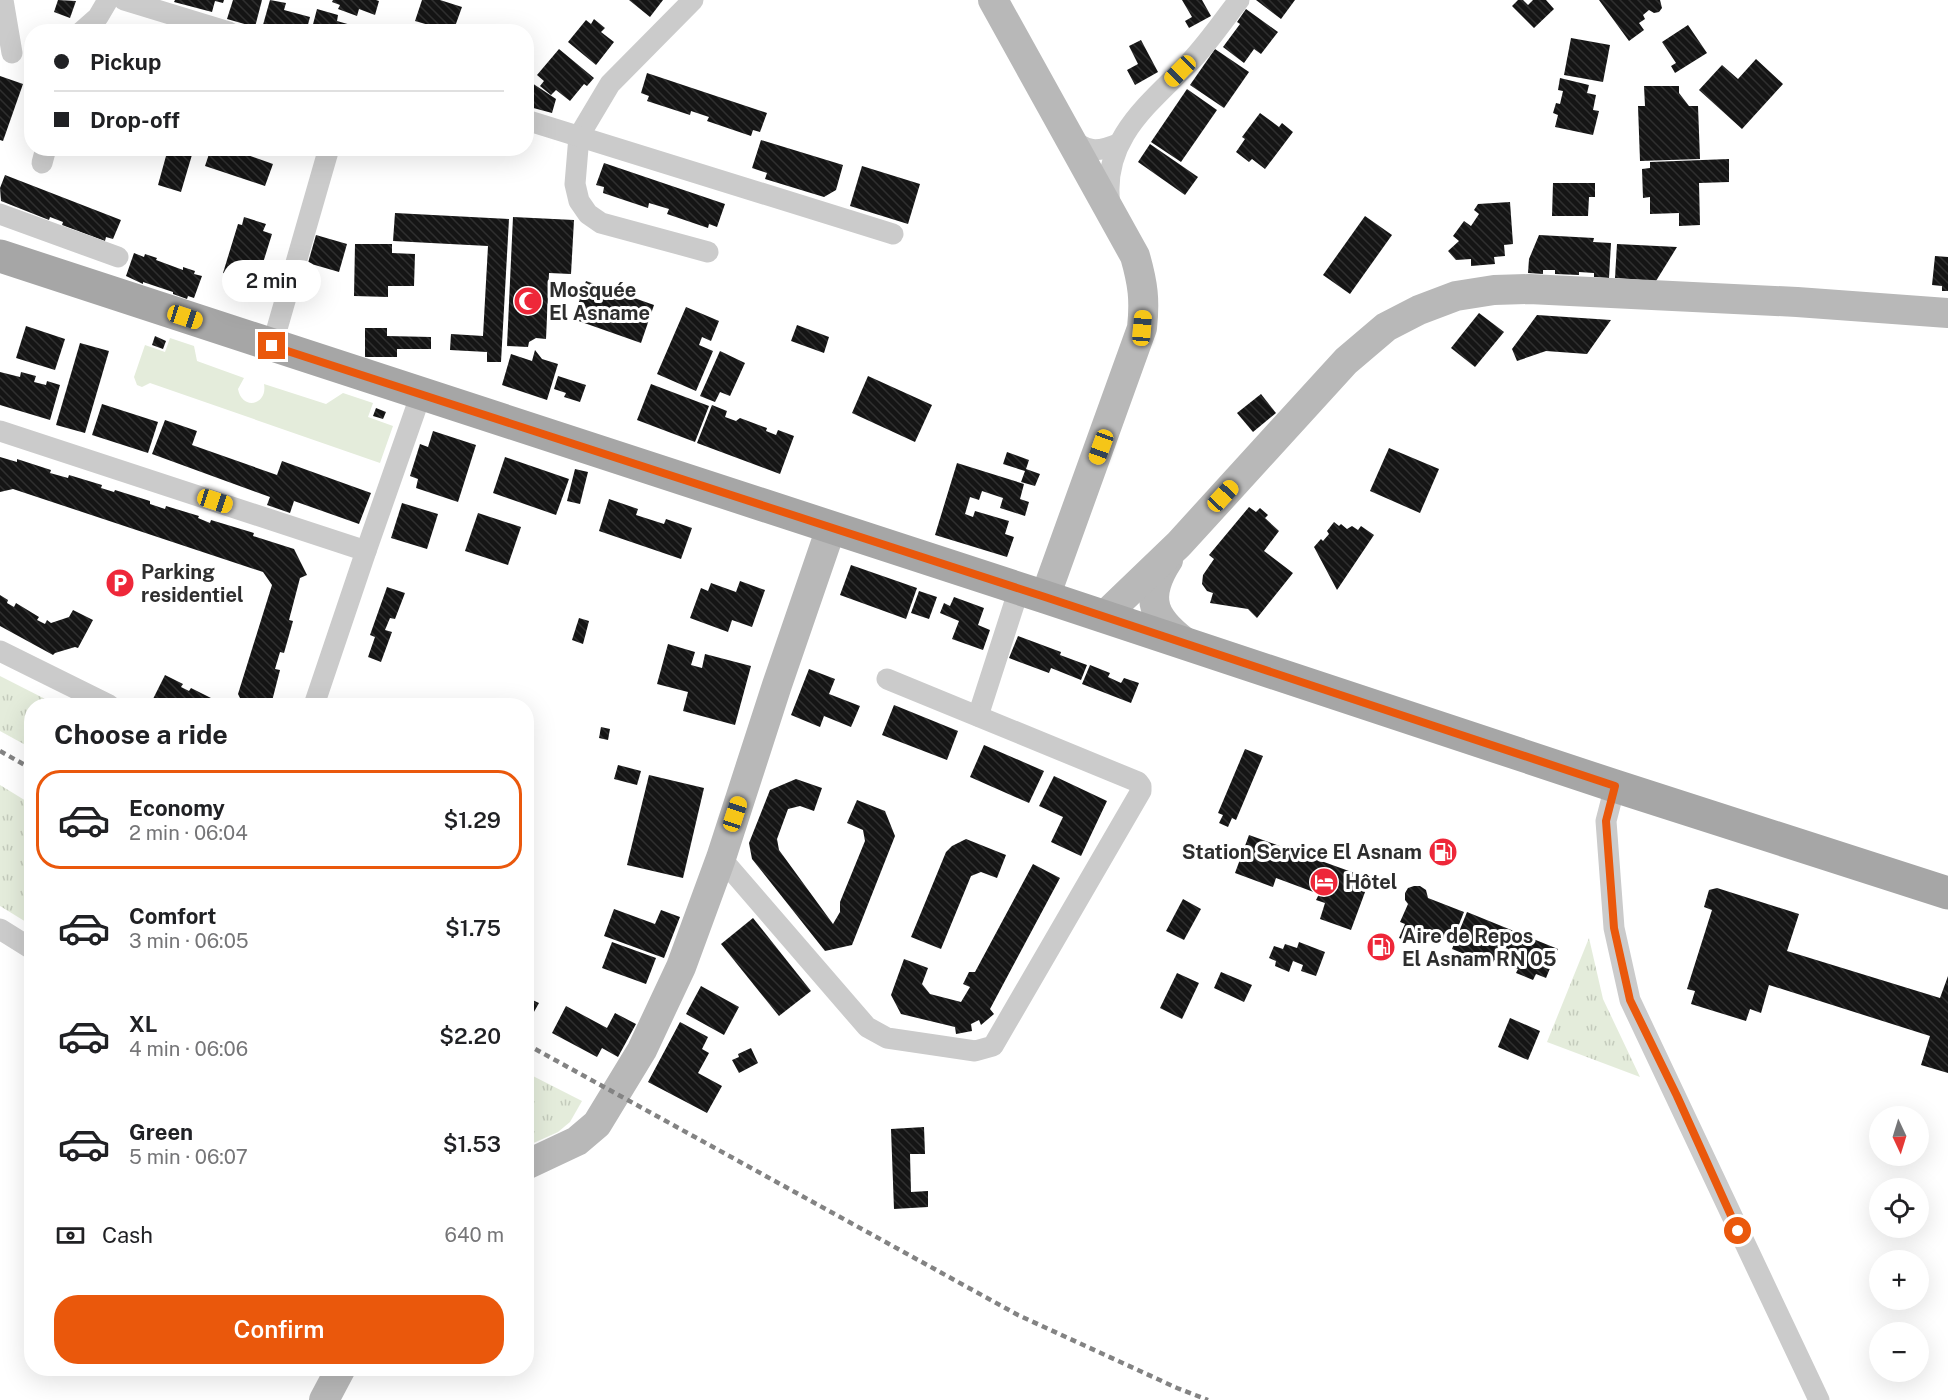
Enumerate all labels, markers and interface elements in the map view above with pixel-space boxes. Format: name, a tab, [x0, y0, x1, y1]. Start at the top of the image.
text: Pickup	[90, 49, 161, 75]
car	[1161, 52, 1199, 90]
text: Drop-off	[90, 107, 180, 133]
callout: 2 min	[222, 259, 322, 301]
text: 2 min	[246, 269, 297, 293]
place label: Mosquée El Asname	[549, 278, 650, 325]
mosque icon: Mosquée El Asname	[512, 285, 544, 317]
car	[165, 303, 205, 331]
car	[1131, 309, 1153, 347]
route end	[258, 332, 285, 359]
car	[1086, 427, 1116, 467]
car	[1204, 477, 1242, 515]
car	[195, 487, 235, 515]
place label: Parking residentiel	[141, 560, 244, 607]
parking icon: Parking residentiel	[104, 567, 136, 599]
text: Choose a ride	[54, 718, 228, 750]
icon: car	[57, 793, 111, 847]
car	[721, 794, 749, 834]
text: Economy	[129, 795, 225, 821]
text: $1.29	[443, 807, 501, 833]
text: 2 min · 06:04	[129, 821, 248, 845]
fuel station icon: Station Service El Asnam	[1427, 836, 1459, 868]
place label: Station Service El Asnam	[1182, 840, 1422, 864]
hotel icon: Hôtel	[1308, 866, 1340, 898]
place label: Hôtel	[1345, 870, 1397, 894]
icon: car	[57, 901, 111, 955]
text: Comfort	[129, 903, 216, 929]
text: $1.75	[445, 915, 501, 941]
place label: Aire de Repos El Asnam RN 05	[1402, 924, 1556, 971]
text: 3 min · 06:05	[129, 929, 249, 953]
fuel station icon: Aire de Repos El Asnam RN 05	[1365, 931, 1397, 963]
icon: car	[57, 1009, 111, 1063]
text: XL	[129, 1011, 157, 1037]
text: $2.20	[439, 1023, 501, 1049]
text: 4 min · 06:06	[129, 1037, 248, 1061]
north arrow	[1869, 1106, 1929, 1166]
map controls	[1869, 1106, 1929, 1382]
icon: car	[57, 1117, 111, 1171]
text: Green	[129, 1119, 193, 1145]
text: $1.53	[443, 1131, 501, 1157]
text: 5 min · 06:07	[129, 1145, 248, 1169]
button: locate	[1869, 1178, 1929, 1238]
route start	[1724, 1217, 1751, 1244]
icon: cash	[54, 1219, 87, 1252]
text: Cash	[102, 1222, 153, 1248]
text: 640 m	[445, 1223, 504, 1247]
button: +	[1869, 1250, 1929, 1310]
button: Confirm	[54, 1295, 504, 1364]
button: −	[1869, 1322, 1929, 1382]

